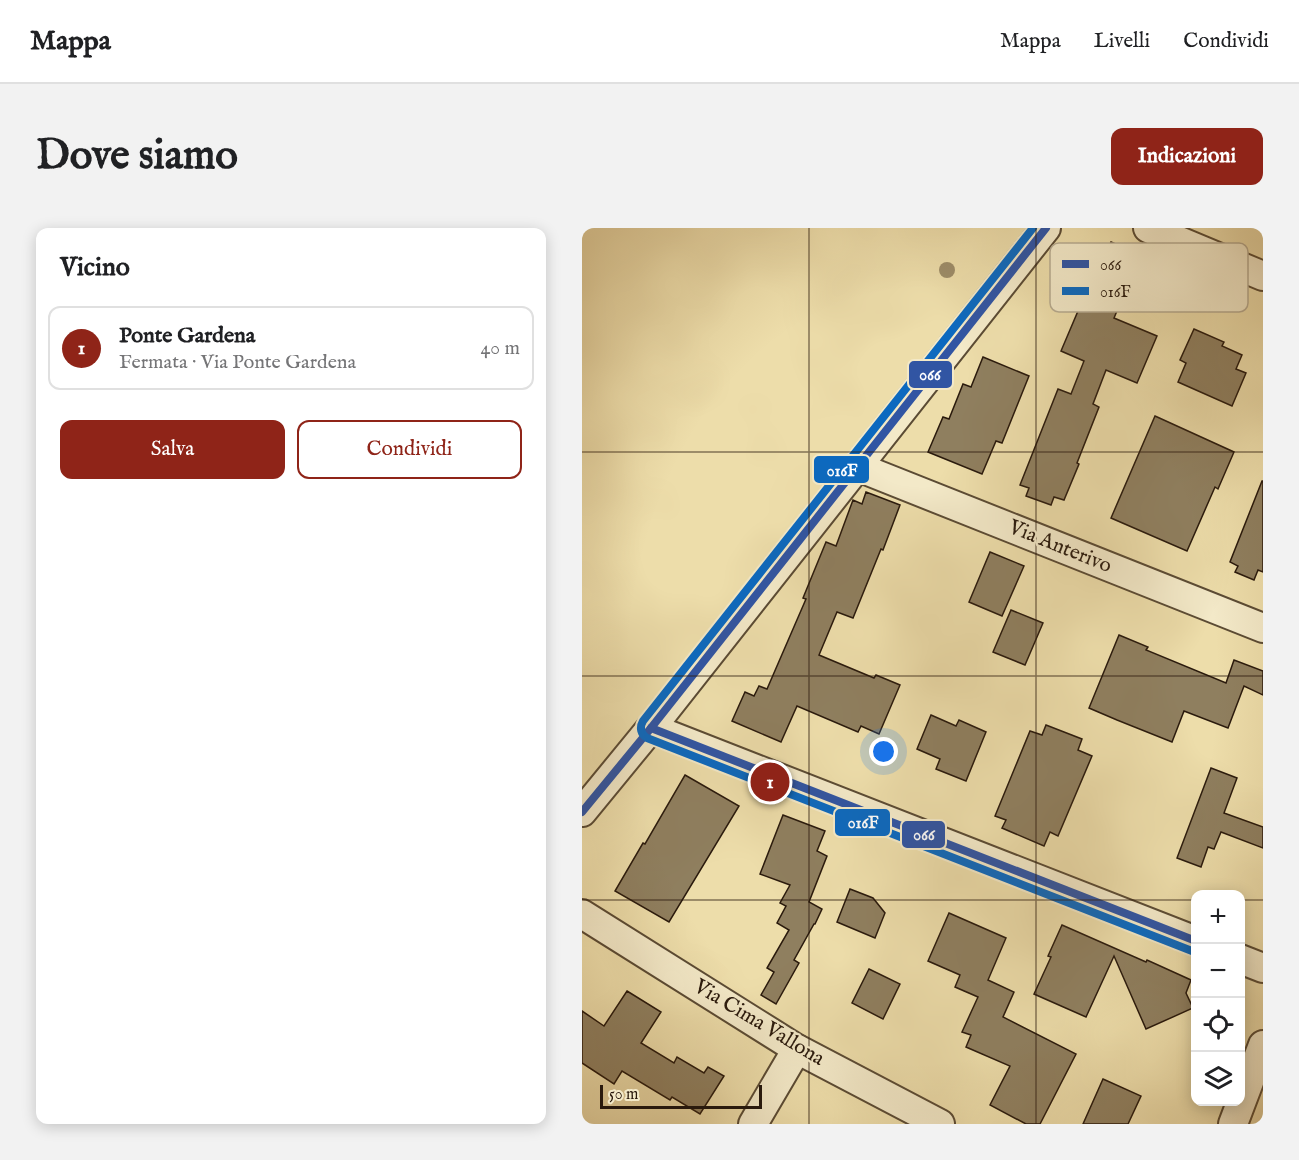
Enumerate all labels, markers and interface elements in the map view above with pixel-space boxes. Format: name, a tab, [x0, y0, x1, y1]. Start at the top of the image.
text: Mappa	[30, 24, 111, 59]
text: Mappa	[1000, 28, 1061, 55]
text: Livelli	[1094, 28, 1150, 55]
text: Condividi	[1183, 28, 1269, 55]
button: Indicazioni	[1111, 128, 1263, 185]
text: Dove siamo	[36, 130, 238, 183]
legend	[1050, 243, 1248, 312]
text: Vicino	[60, 251, 130, 284]
text: 066	[1100, 256, 1122, 276]
text: 016F	[1100, 283, 1131, 303]
text: Ponte Gardena	[119, 322, 255, 350]
text: 1	[78, 336, 85, 361]
text: 40 m	[481, 336, 520, 361]
text: Fermata · Via Ponte Gardena	[119, 350, 356, 375]
line badge: 066	[908, 360, 953, 389]
text: 066	[919, 366, 942, 386]
button: Salva	[60, 420, 285, 479]
button: Condividi	[297, 420, 522, 479]
line badge: 016F	[813, 455, 870, 484]
text: 016F	[827, 462, 858, 482]
street label: Via Anterivo	[1004, 514, 1116, 580]
your location	[869, 737, 898, 766]
pin: 1	[750, 760, 789, 804]
line badge: 016F	[834, 808, 891, 837]
text: 016F	[848, 814, 879, 834]
line badge: 066	[901, 820, 946, 849]
text: 066	[913, 826, 936, 846]
map controls	[1191, 890, 1245, 1106]
button: +	[1191, 890, 1245, 944]
button: −	[1191, 944, 1245, 998]
street label: Via Cima Vallona	[688, 973, 830, 1073]
button: locate	[1191, 998, 1245, 1052]
button: layers	[1191, 1052, 1245, 1106]
scale bar	[600, 1082, 762, 1110]
text: 50 m	[609, 1085, 638, 1105]

